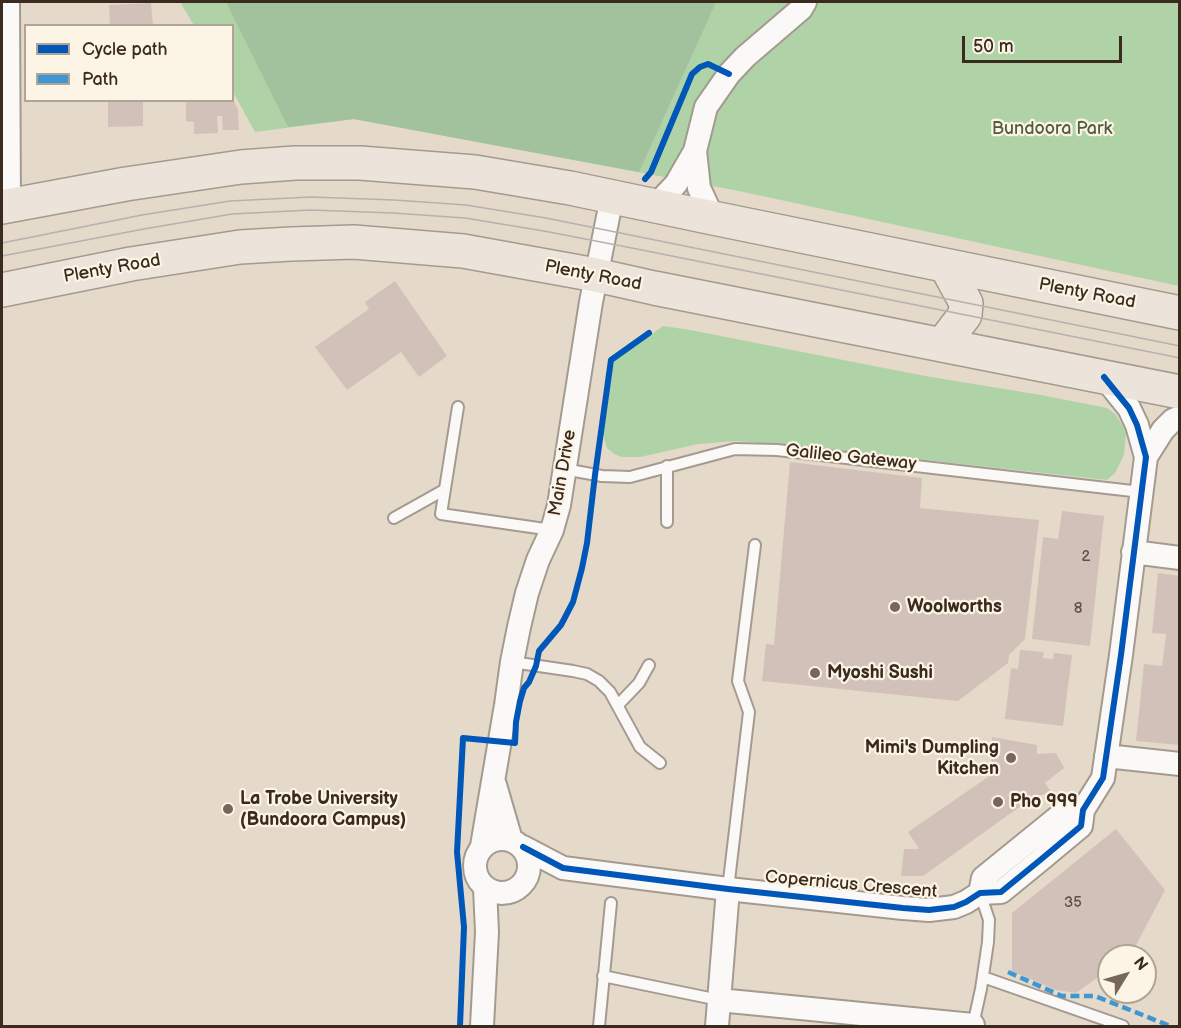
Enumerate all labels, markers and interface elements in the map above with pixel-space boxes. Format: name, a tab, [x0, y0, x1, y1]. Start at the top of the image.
legend	[24, 24, 234, 102]
scale bar	[965, 24, 1126, 62]
text: 50 m	[973, 36, 1014, 57]
text: Cycle path	[82, 39, 168, 60]
text: Path	[82, 69, 118, 90]
park label: Bundoora Park	[992, 118, 1112, 140]
street label: Plenty Road	[62, 250, 162, 288]
street label: Plenty Road	[543, 256, 643, 296]
street label: Plenty Road	[1037, 274, 1137, 314]
street label: Main Drive	[545, 428, 581, 518]
street label: Galileo Gateway	[785, 440, 917, 476]
house number: 2	[1082, 548, 1090, 566]
place label: Woolworths	[907, 596, 1002, 618]
marker: Woolworths	[888, 600, 902, 614]
house number: 8	[1074, 600, 1082, 618]
place label: Myoshi Sushi	[827, 662, 933, 684]
marker: Myoshi Sushi	[808, 666, 822, 680]
place label: Mimi's Dumpling Kitchen	[865, 737, 999, 780]
marker: Mimi's Dumpling Kitchen	[1004, 751, 1018, 765]
place label: La Trobe University (Bundoora Campus)	[240, 788, 406, 830]
place label: Pho 999	[1010, 791, 1078, 813]
marker: Pho 999	[991, 795, 1005, 809]
marker: La Trobe University (Bundoora Campus)	[221, 802, 235, 816]
street label: Copernicus Crescent	[764, 867, 938, 903]
house number: 35	[1064, 894, 1082, 912]
north arrow	[1097, 944, 1157, 1004]
text: N	[1129, 954, 1151, 975]

